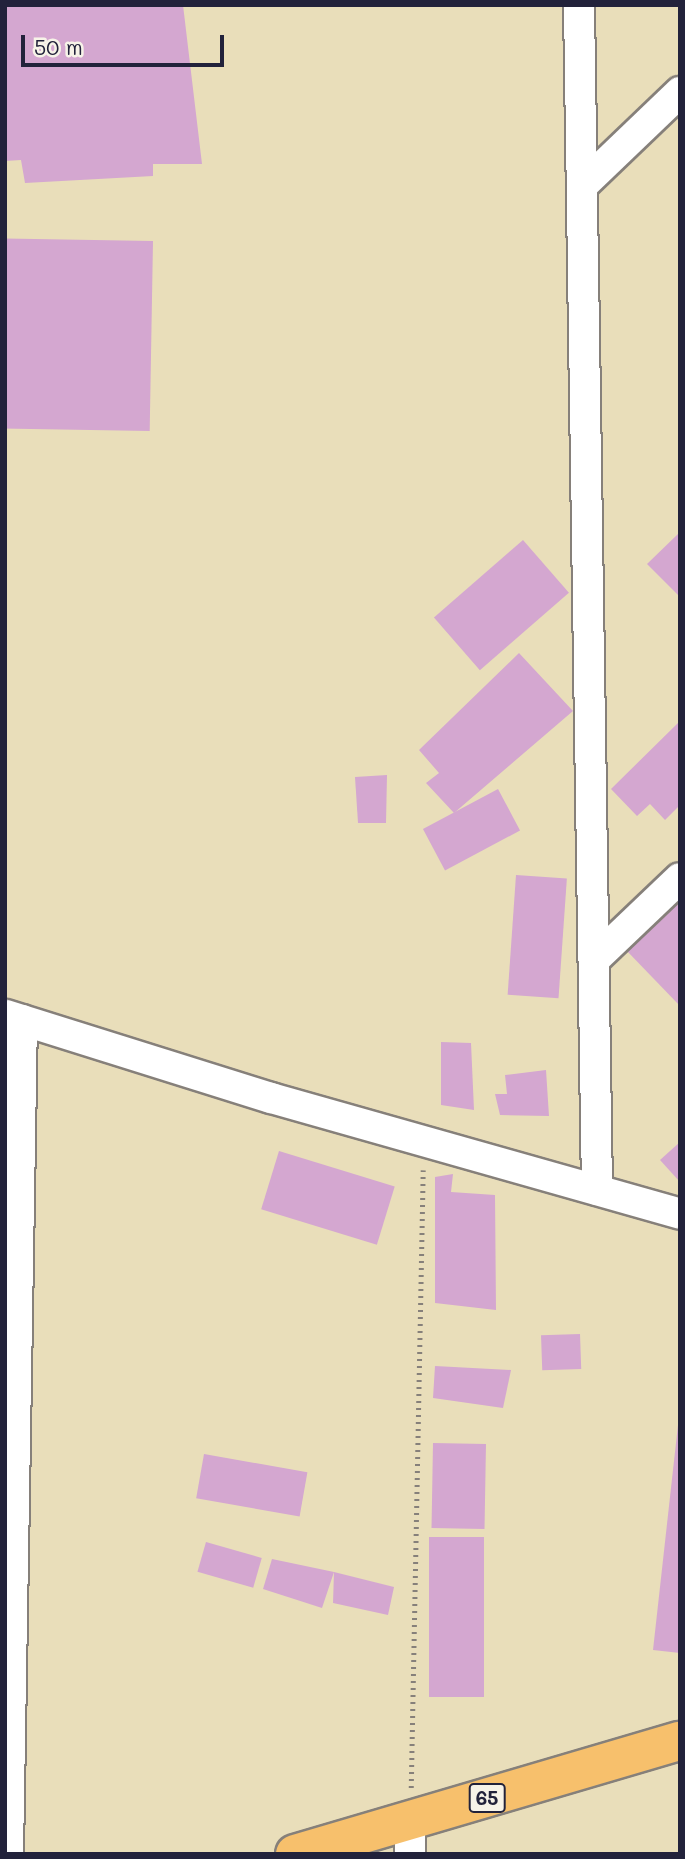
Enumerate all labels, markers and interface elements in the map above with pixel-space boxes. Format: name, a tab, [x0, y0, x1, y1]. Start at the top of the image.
scale bar	[24, 21, 228, 65]
text: 50 m	[34, 33, 83, 60]
road number: 65	[468, 1782, 506, 1814]

